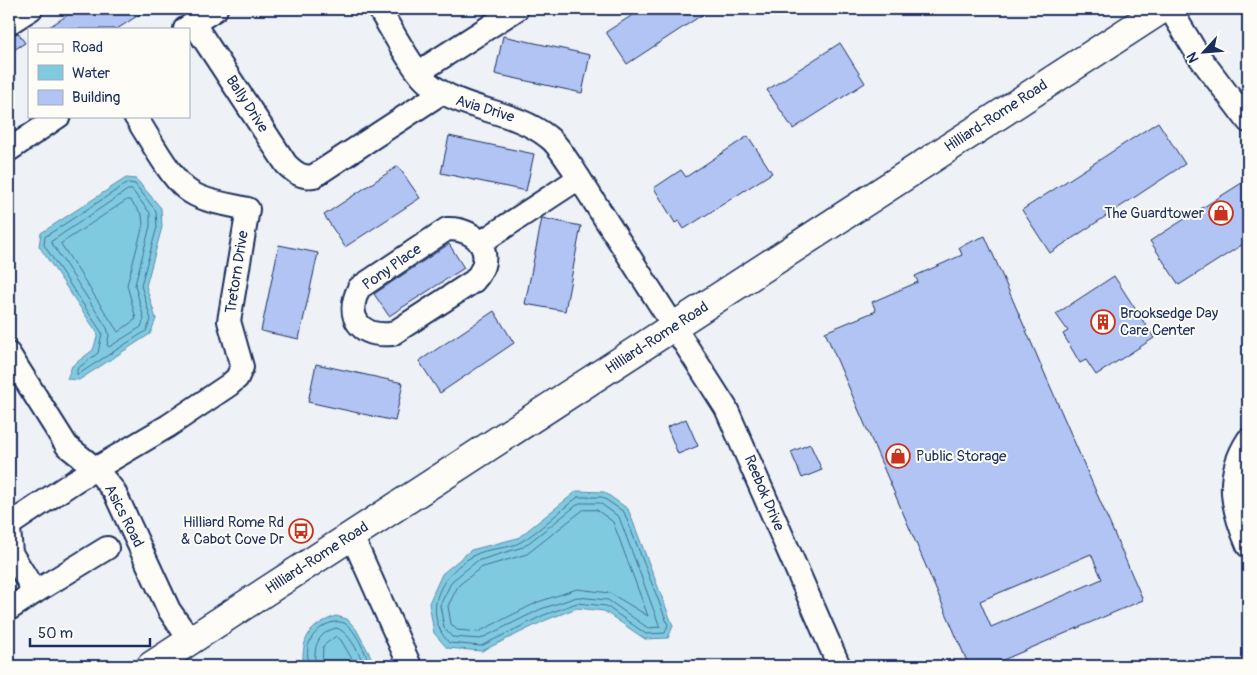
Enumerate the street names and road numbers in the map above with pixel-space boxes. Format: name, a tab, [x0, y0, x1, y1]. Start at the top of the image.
street label: Bally Drive	[222, 72, 273, 137]
street label: Hilliard-Rome Road	[941, 76, 1051, 156]
street label: Avia Drive	[453, 91, 517, 127]
street label: Tretorn Drive	[221, 229, 253, 315]
street label: Pony Place	[359, 239, 426, 294]
street label: Hilliard-Rome Road	[602, 298, 712, 378]
street label: Reebok Drive	[740, 452, 789, 534]
street label: Asics Road	[100, 481, 148, 551]
street label: Hilliard-Rome Road	[262, 518, 372, 598]

